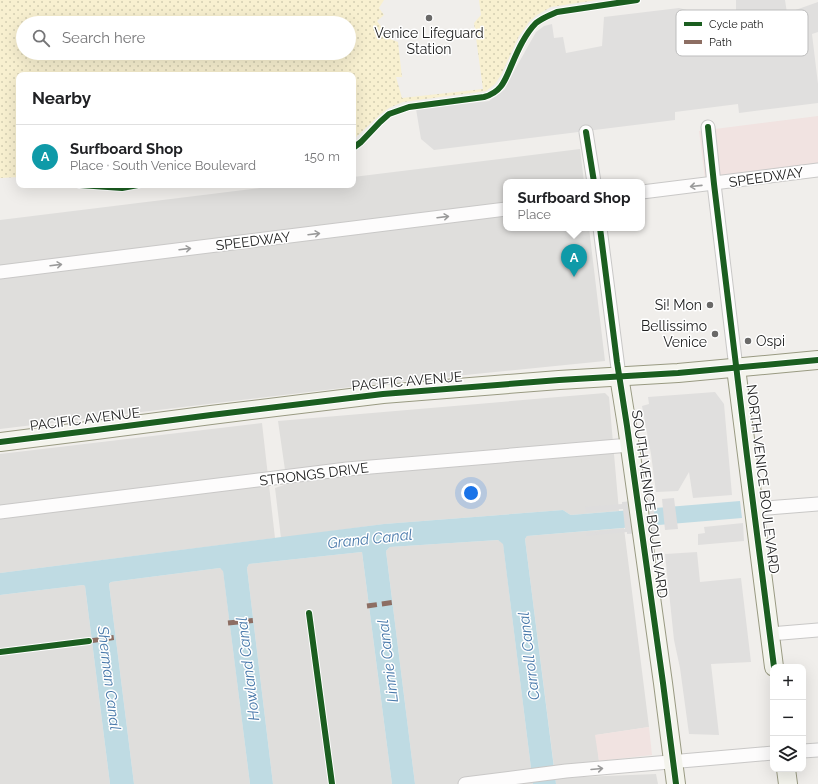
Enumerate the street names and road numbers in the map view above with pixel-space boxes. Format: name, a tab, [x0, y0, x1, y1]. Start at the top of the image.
street label: SPEEDWAY	[728, 164, 804, 190]
street label: SPEEDWAY	[215, 228, 291, 254]
street label: PACIFIC AVENUE	[351, 368, 463, 394]
street label: NORTH VENICE BOULEVARD	[743, 383, 783, 575]
street label: PACIFIC AVENUE	[29, 404, 141, 434]
street label: SOUTH VENICE BOULEVARD	[629, 409, 671, 599]
street label: STRONGS DRIVE	[258, 459, 370, 489]

